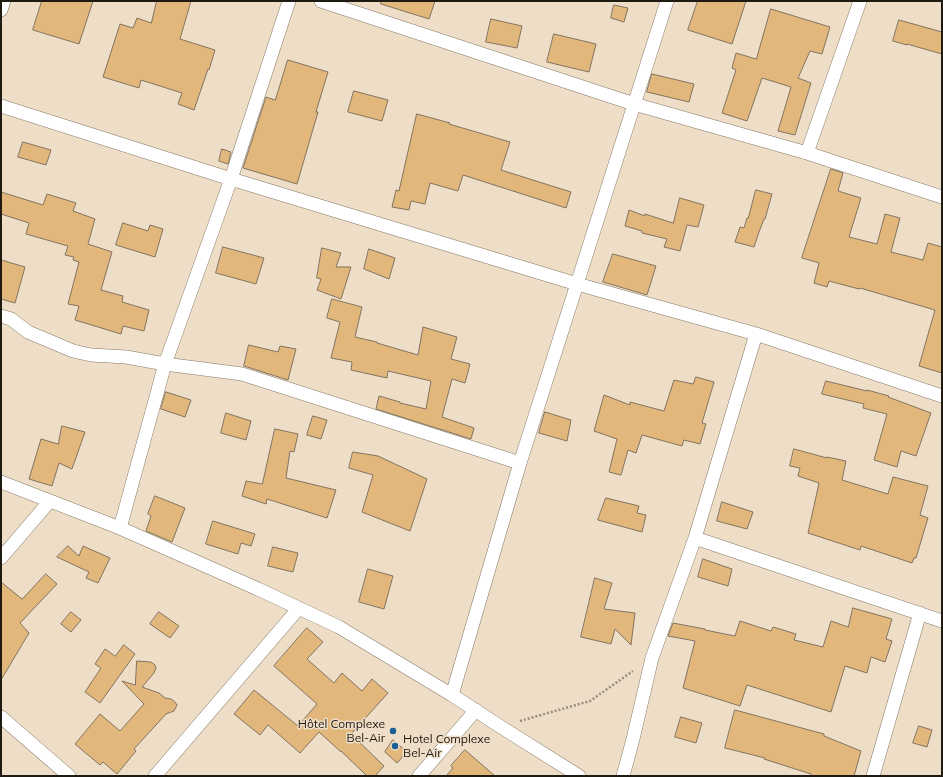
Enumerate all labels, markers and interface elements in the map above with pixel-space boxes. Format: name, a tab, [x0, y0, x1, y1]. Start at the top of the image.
place label: Hôtel Complexe Bel-Air	[298, 717, 385, 745]
marker: Hôtel Complexe Bel-Air	[388, 726, 398, 736]
place label: Hotel Complexe Bel-Air	[403, 732, 490, 760]
marker: Hotel Complexe Bel-Air	[390, 741, 400, 751]

